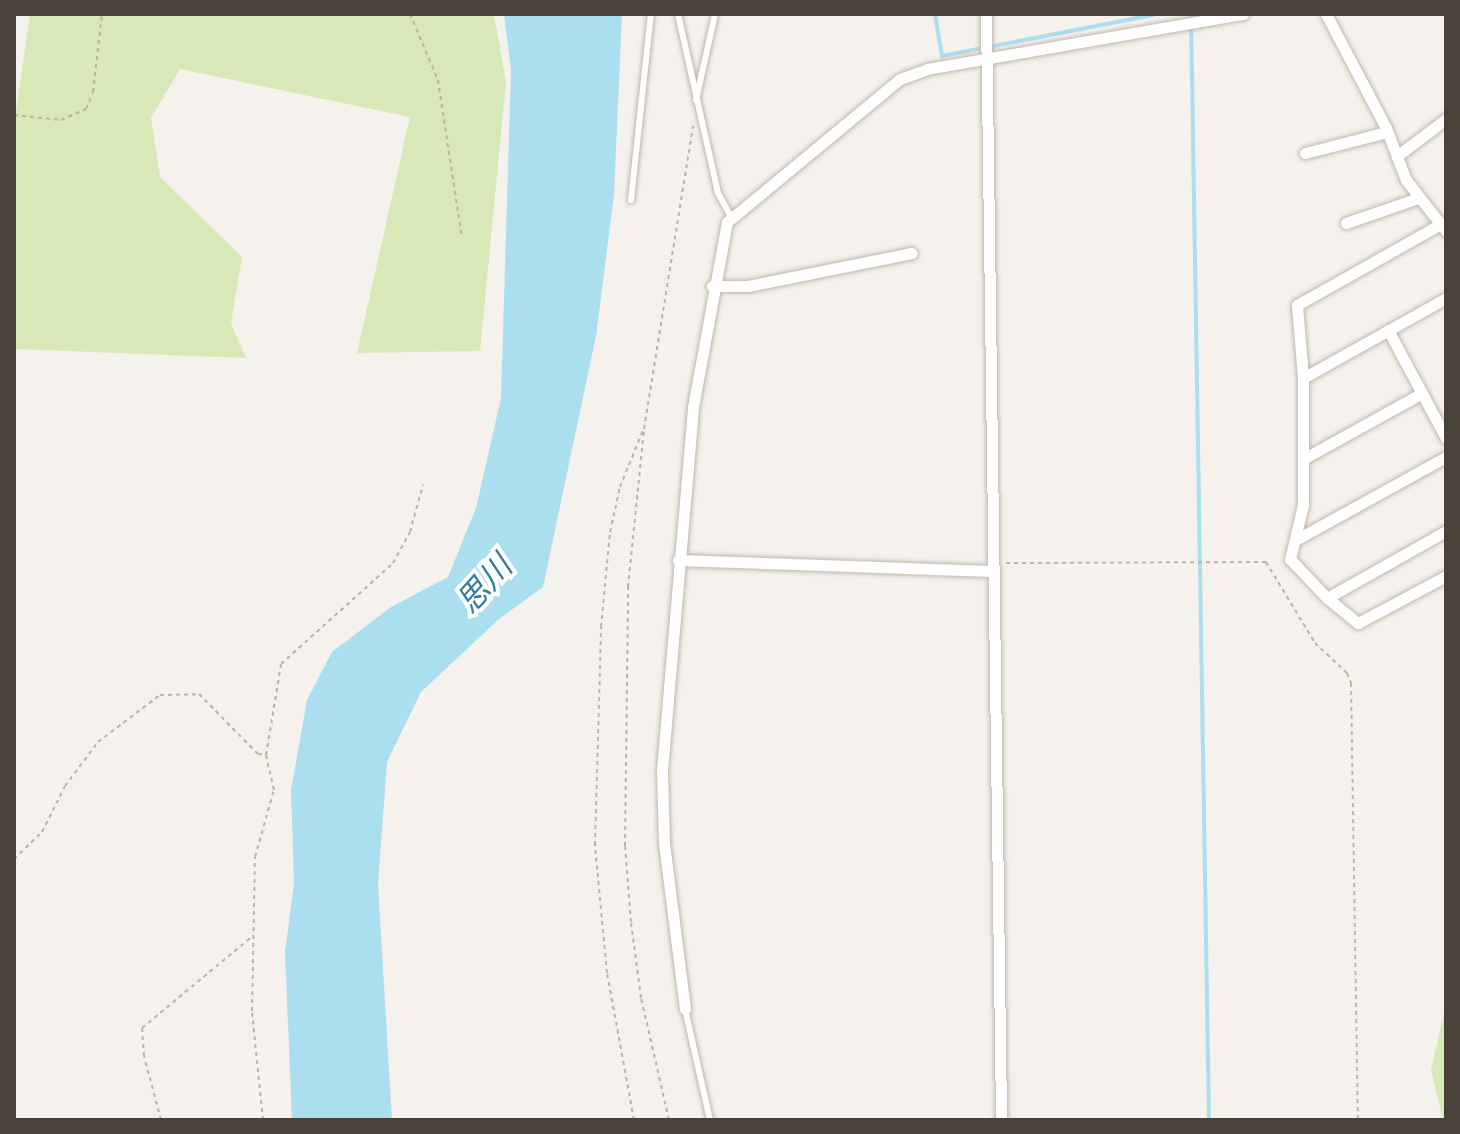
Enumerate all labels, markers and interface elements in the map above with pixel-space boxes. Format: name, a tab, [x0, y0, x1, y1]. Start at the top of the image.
water label: 思川	[447, 546, 519, 620]

